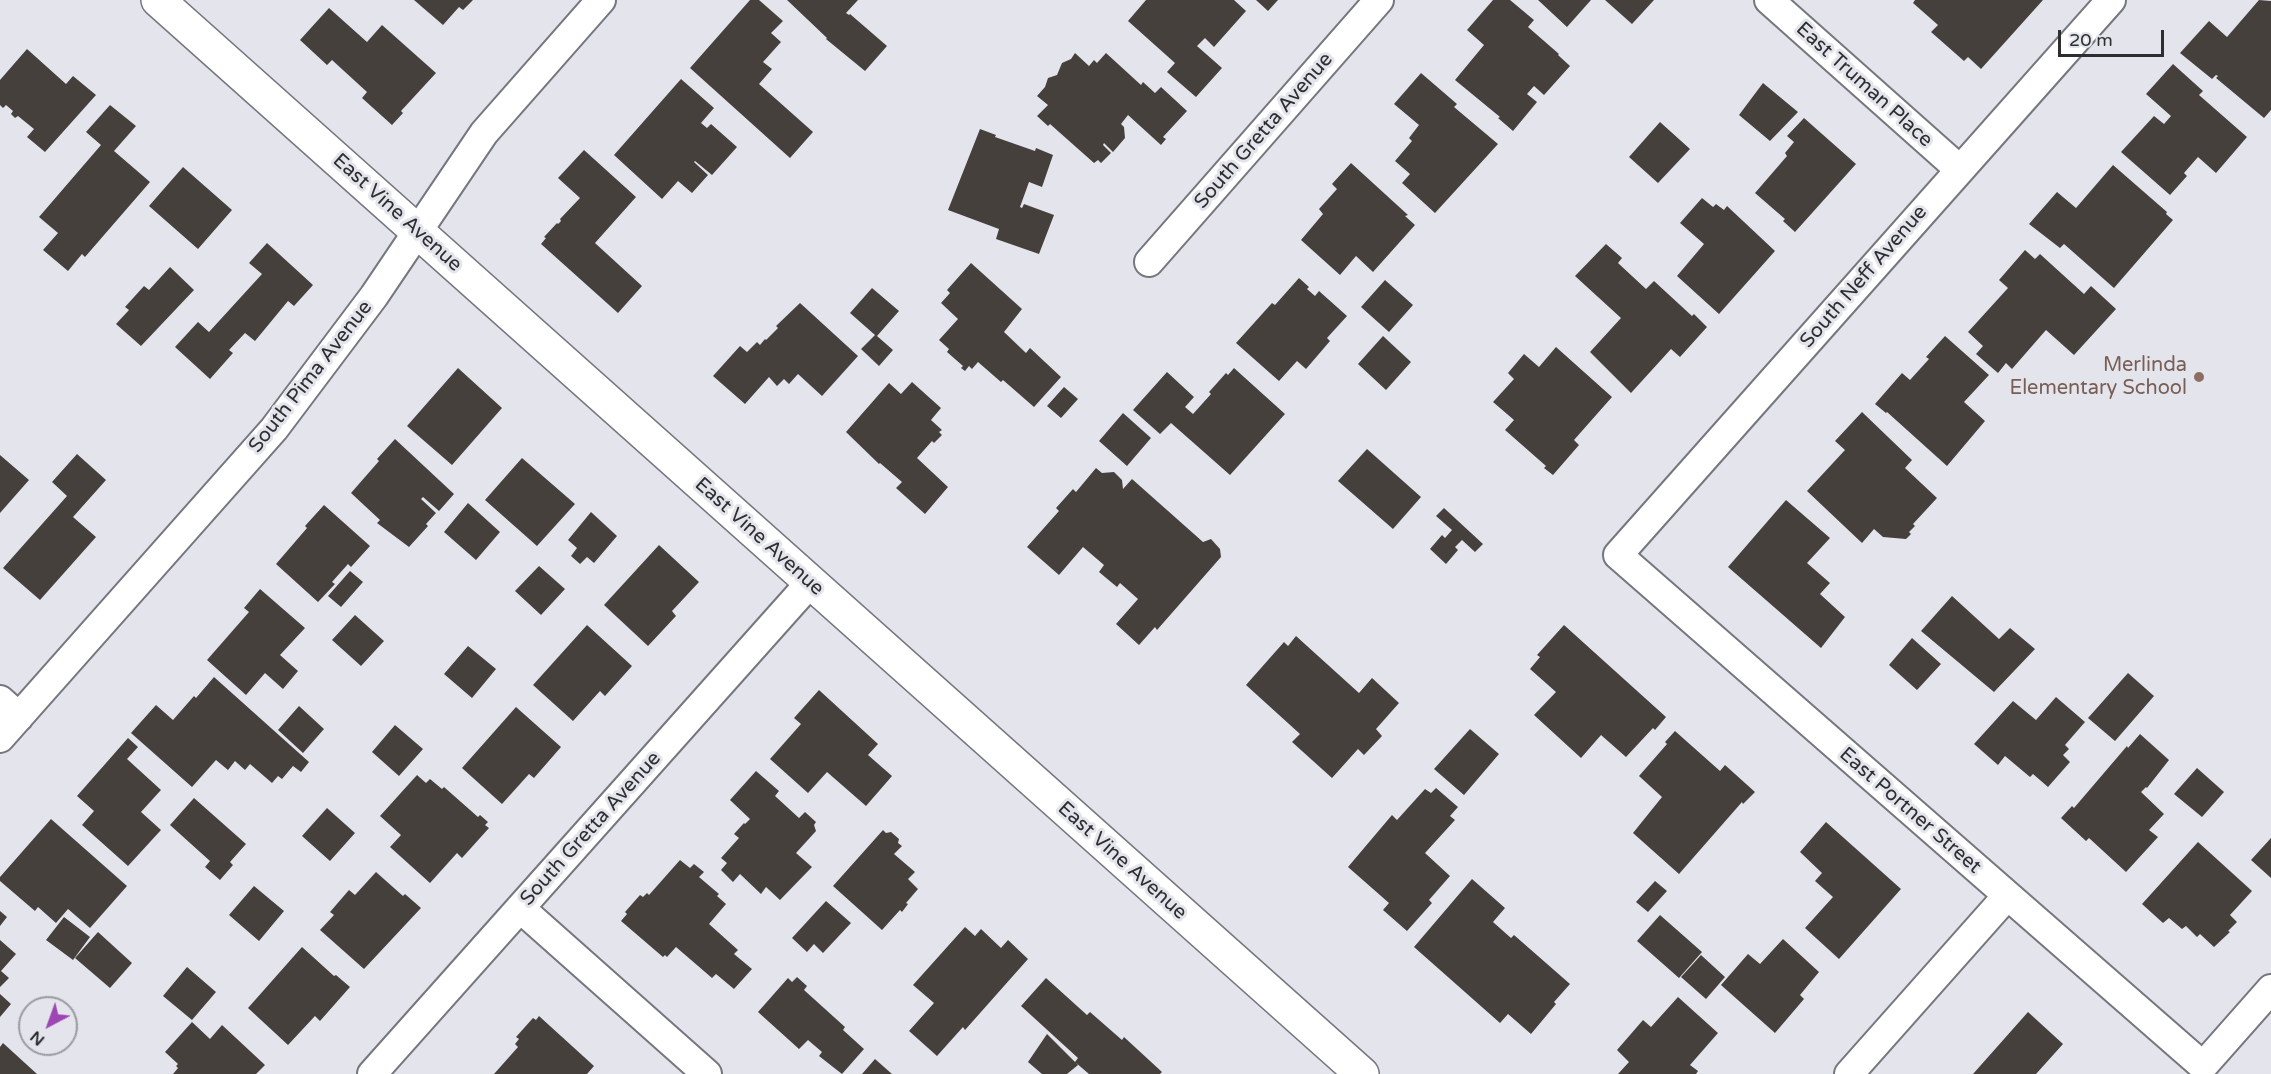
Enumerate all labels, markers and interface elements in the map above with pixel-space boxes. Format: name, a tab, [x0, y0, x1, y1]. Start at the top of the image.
street label: East Truman Place	[1791, 17, 1937, 153]
scale bar	[2061, 18, 2168, 56]
text: 20 m	[2069, 29, 2113, 51]
street label: South Gretta Avenue	[1190, 48, 1338, 214]
street label: East Vine Avenue	[328, 149, 466, 277]
street label: South Neff Avenue	[1796, 201, 1932, 353]
street label: South Pima Avenue	[244, 296, 378, 458]
place label: Merlinda Elementary School	[2009, 354, 2187, 401]
marker: Merlinda Elementary School	[2192, 370, 2206, 384]
street label: East Vine Avenue	[690, 473, 828, 601]
street label: East Portner Street	[1834, 743, 1986, 879]
street label: South Gretta Avenue	[516, 747, 666, 911]
street label: East Vine Avenue	[1053, 797, 1191, 925]
north arrow	[18, 996, 78, 1056]
text: N	[26, 1026, 49, 1050]

